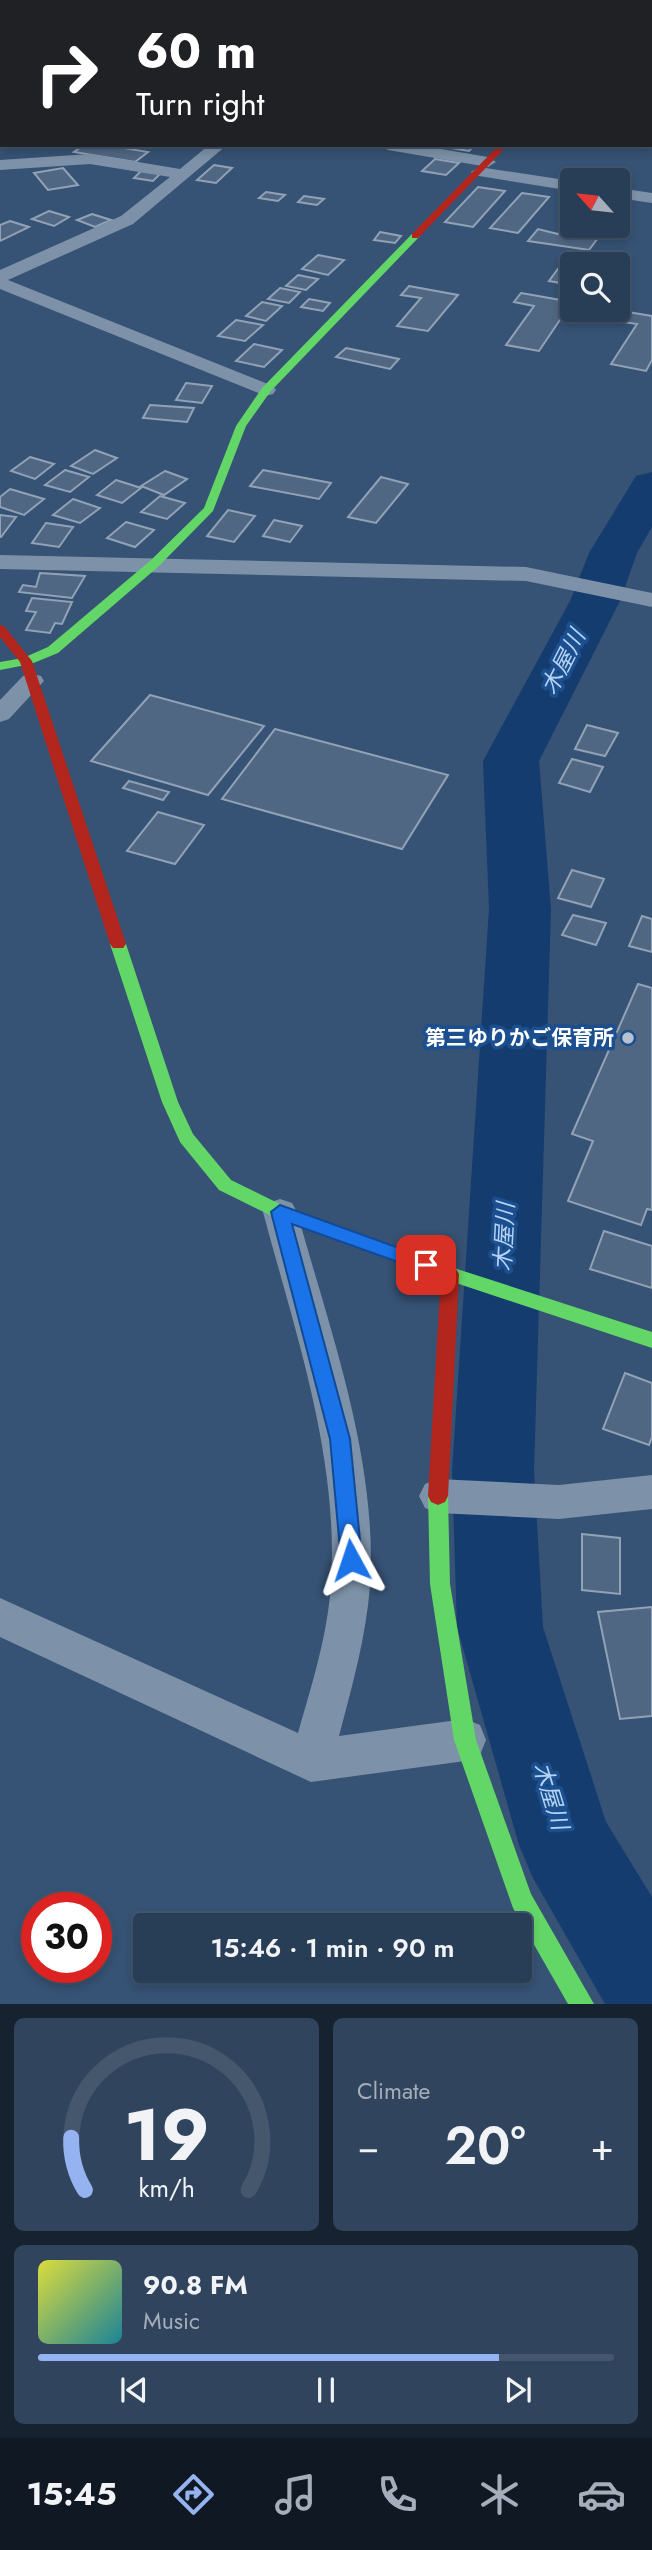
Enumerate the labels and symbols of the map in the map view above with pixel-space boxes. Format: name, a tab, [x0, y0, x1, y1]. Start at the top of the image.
north arrow	[560, 168, 630, 238]
water label: 木屋川	[532, 621, 595, 700]
place label: 第三ゆりかご保育所	[425, 1023, 614, 1053]
marker: 第三ゆりかご保育所	[620, 1030, 636, 1046]
water label: 木屋川	[485, 1199, 523, 1272]
pin	[396, 1235, 456, 1295]
position arrow	[314, 1523, 388, 1597]
water label: 木屋川	[525, 1758, 578, 1837]
speed limit sign: 30	[21, 1892, 112, 1983]

